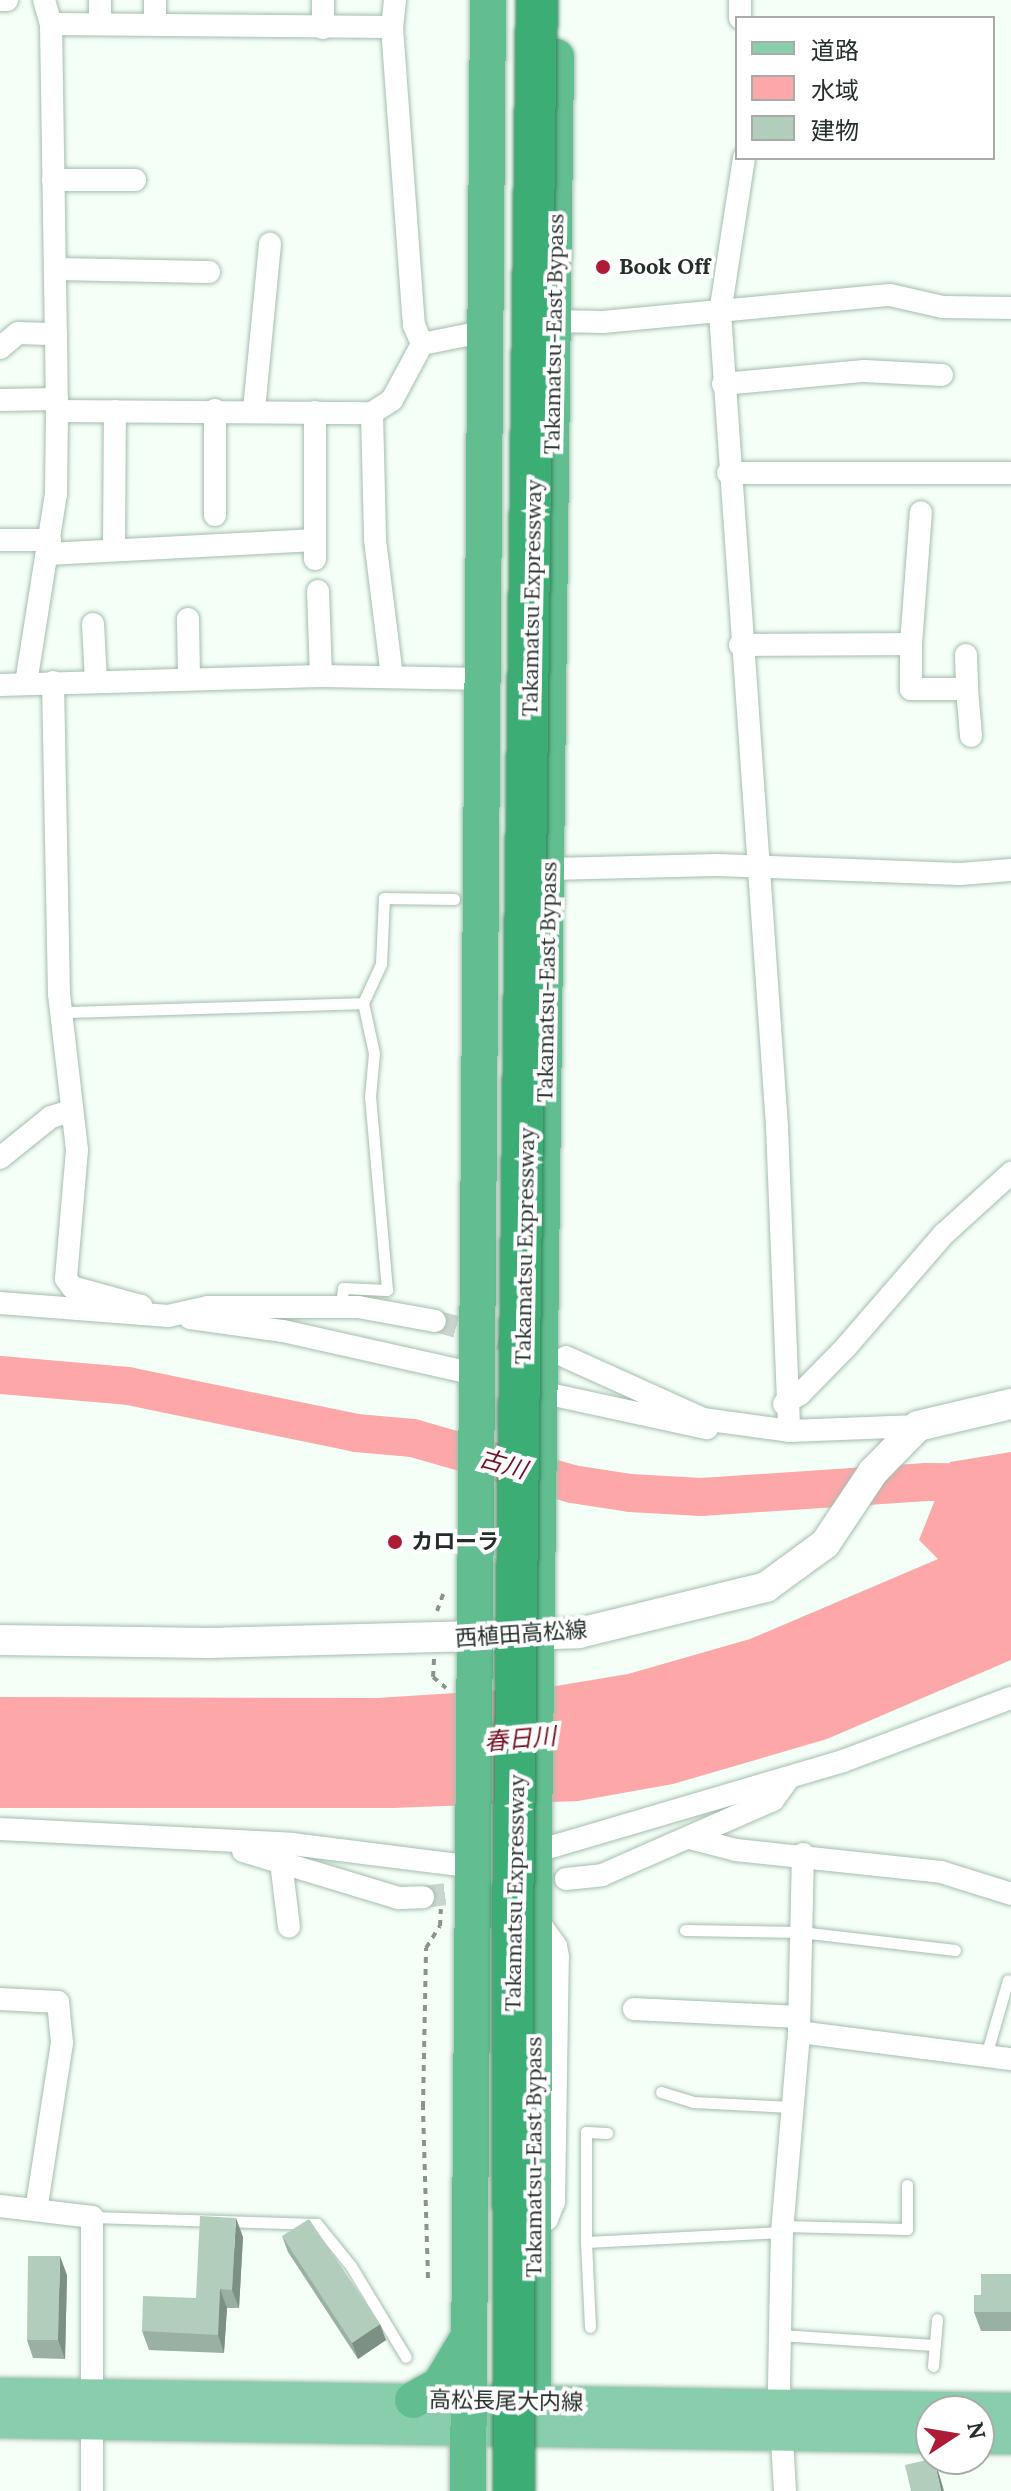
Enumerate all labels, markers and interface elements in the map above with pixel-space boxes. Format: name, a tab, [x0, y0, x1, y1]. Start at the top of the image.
legend	[735, 16, 995, 160]
text: 道路	[811, 35, 859, 66]
text: 水域	[811, 75, 859, 106]
text: 建物	[811, 115, 859, 146]
street label: Takamatsu-East Bypass	[539, 214, 569, 454]
place label: Book Off	[619, 254, 710, 280]
marker: Book Off	[594, 258, 612, 276]
street label: Takamatsu Expressway	[517, 479, 547, 717]
street label: Takamatsu-East Bypass	[532, 862, 562, 1102]
street label: Takamatsu Expressway	[510, 1127, 540, 1365]
water label: 古川	[476, 1444, 530, 1484]
place label: カローラ	[411, 1529, 499, 1555]
marker: カローラ	[386, 1533, 404, 1551]
street label: 西植田高松線	[454, 1616, 588, 1652]
water label: 春日川	[483, 1722, 557, 1756]
street label: Takamatsu Expressway	[500, 1774, 530, 2012]
street label: Takamatsu-East Bypass	[521, 2037, 547, 2277]
street label: 高松長尾大内線	[429, 2386, 583, 2416]
north arrow	[915, 2395, 995, 2475]
text: N	[961, 2419, 992, 2442]

